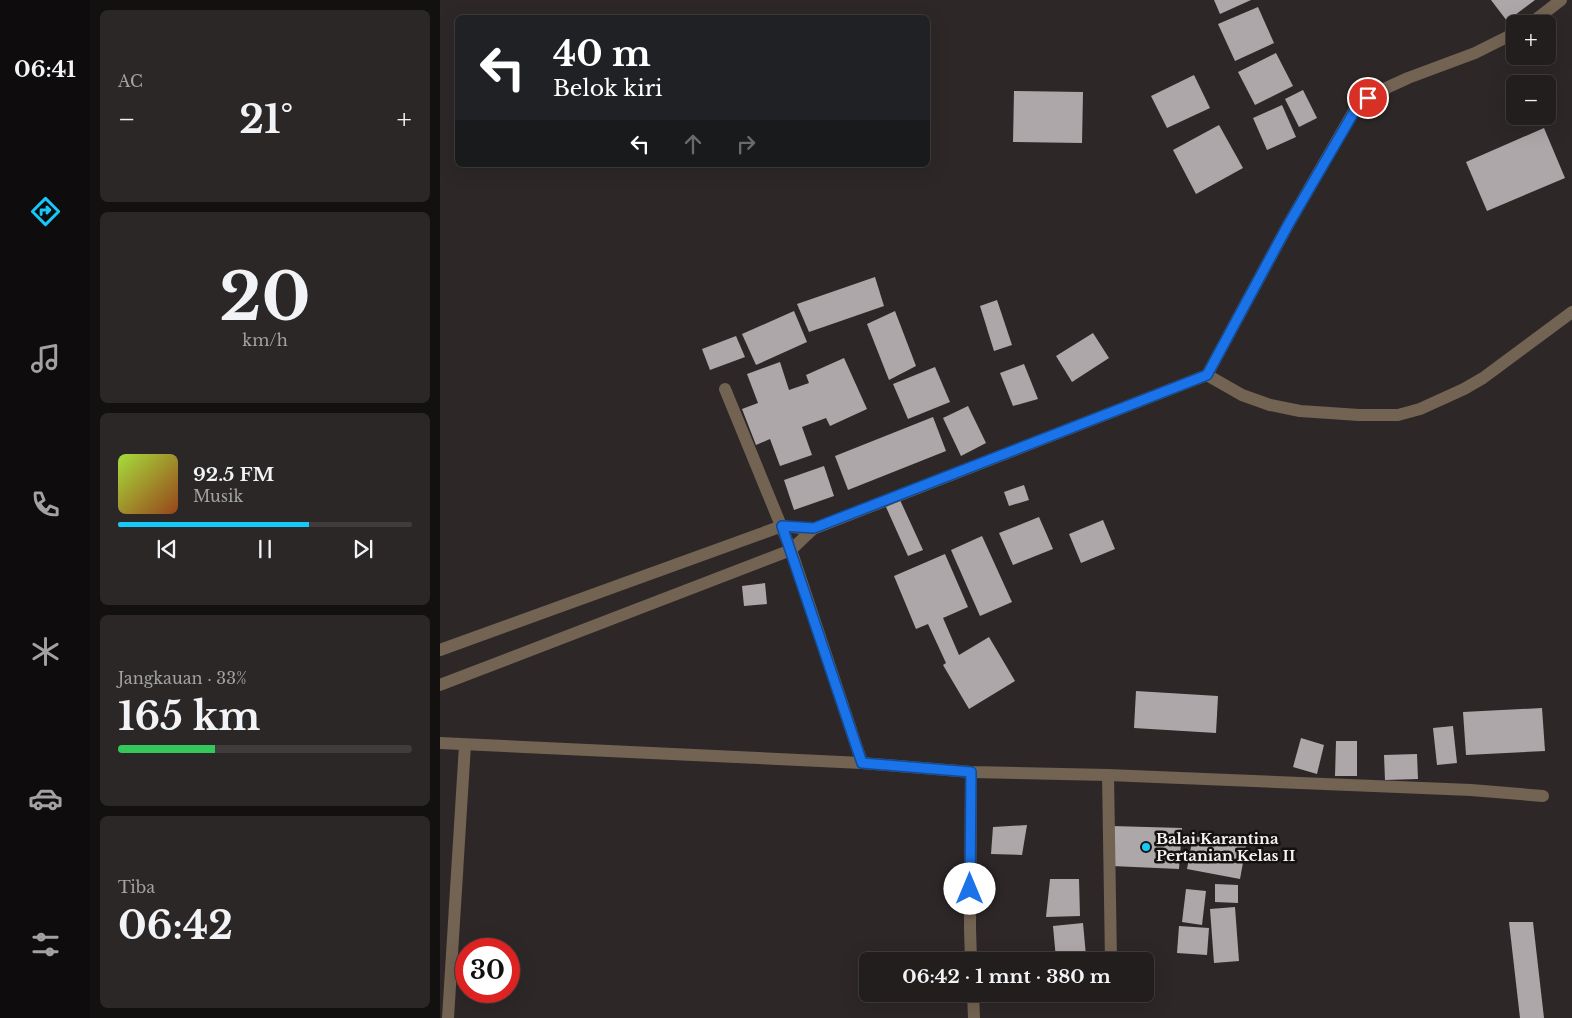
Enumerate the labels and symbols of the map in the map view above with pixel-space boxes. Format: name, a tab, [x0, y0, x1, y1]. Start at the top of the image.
pin	[1347, 77, 1389, 119]
place label: Balai Karantina Pertanian Kelas II	[1156, 829, 1295, 865]
marker: Balai Karantina Pertanian Kelas II	[1140, 841, 1152, 853]
position arrow	[943, 862, 995, 914]
speed limit sign: 30	[455, 938, 520, 1003]

